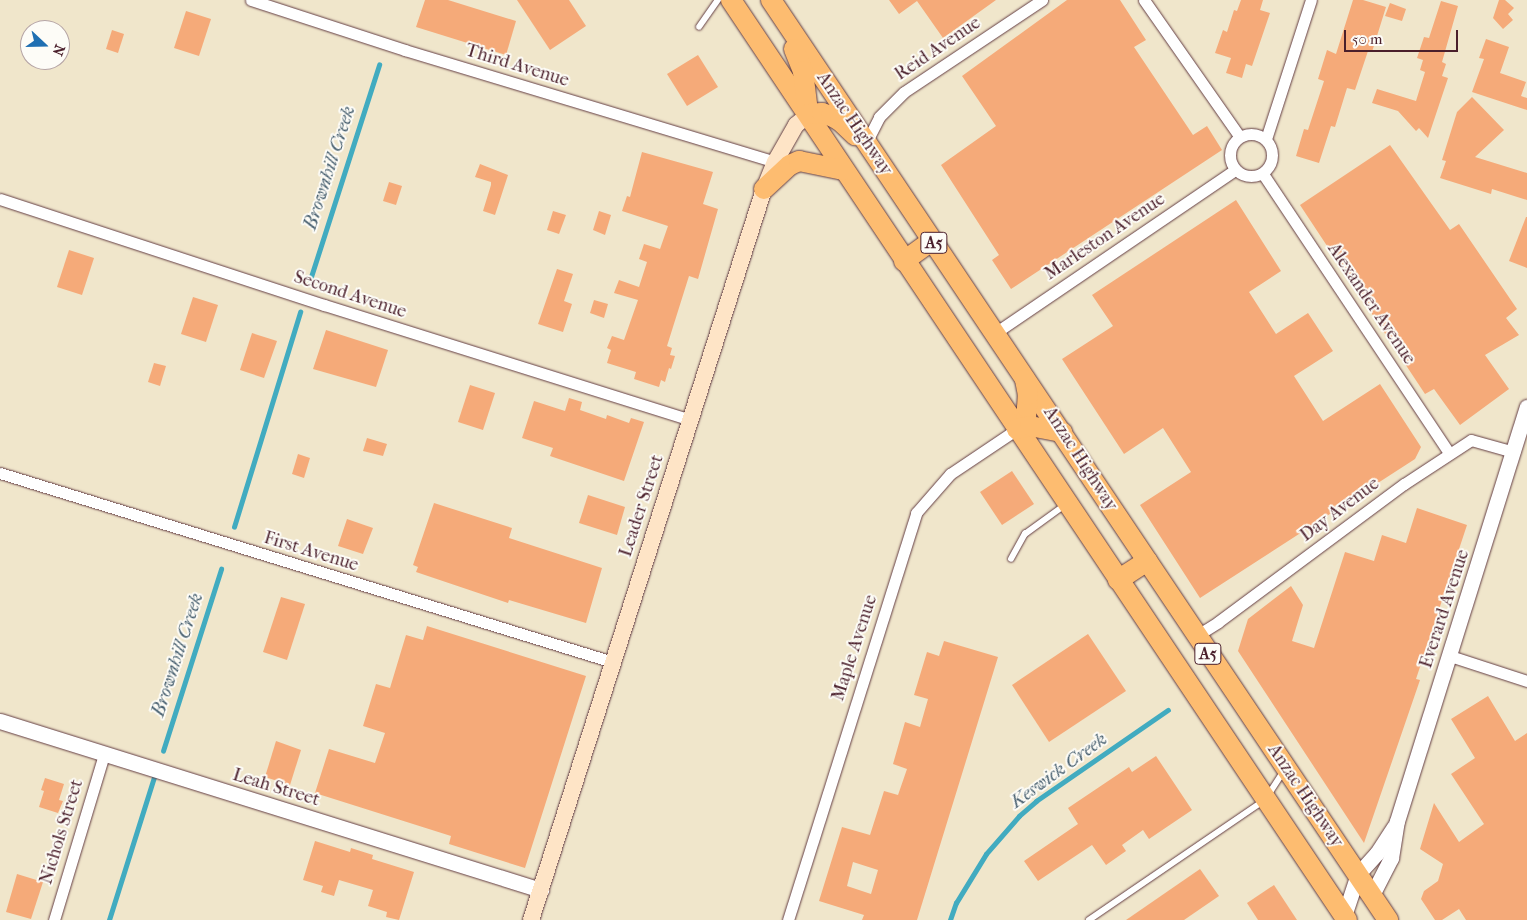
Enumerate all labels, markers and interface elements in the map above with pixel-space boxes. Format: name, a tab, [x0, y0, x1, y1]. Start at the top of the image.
street label: Reid Avenue	[891, 12, 985, 86]
north arrow	[20, 20, 70, 70]
scale bar	[1347, 20, 1461, 52]
text: 50 m	[1352, 30, 1382, 48]
street label: Third Avenue	[463, 40, 571, 92]
text: N	[49, 42, 68, 58]
street label: Anzac Highway	[812, 68, 896, 180]
water label: Brownhill Creek	[299, 103, 361, 233]
street label: Marleston Avenue	[1041, 189, 1169, 285]
road number: A5	[920, 230, 948, 256]
street label: Alexander Avenue	[1322, 239, 1420, 369]
street label: Second Avenue	[291, 267, 409, 323]
street label: Anzac Highway	[1038, 403, 1122, 515]
street label: Leader Street	[615, 452, 669, 560]
street label: Day Avenue	[1296, 473, 1384, 547]
street label: First Avenue	[261, 527, 361, 577]
street label: Everard Avenue	[1416, 547, 1474, 671]
water label: Brownhill Creek	[147, 590, 209, 720]
street label: Maple Avenue	[828, 592, 882, 704]
road number: A5	[1194, 641, 1222, 668]
water label: Keswick Creek	[1006, 728, 1112, 814]
street label: Anzac Highway	[1263, 740, 1347, 852]
street label: Leah Street	[230, 765, 322, 811]
street label: Nichols Street	[36, 777, 88, 887]

